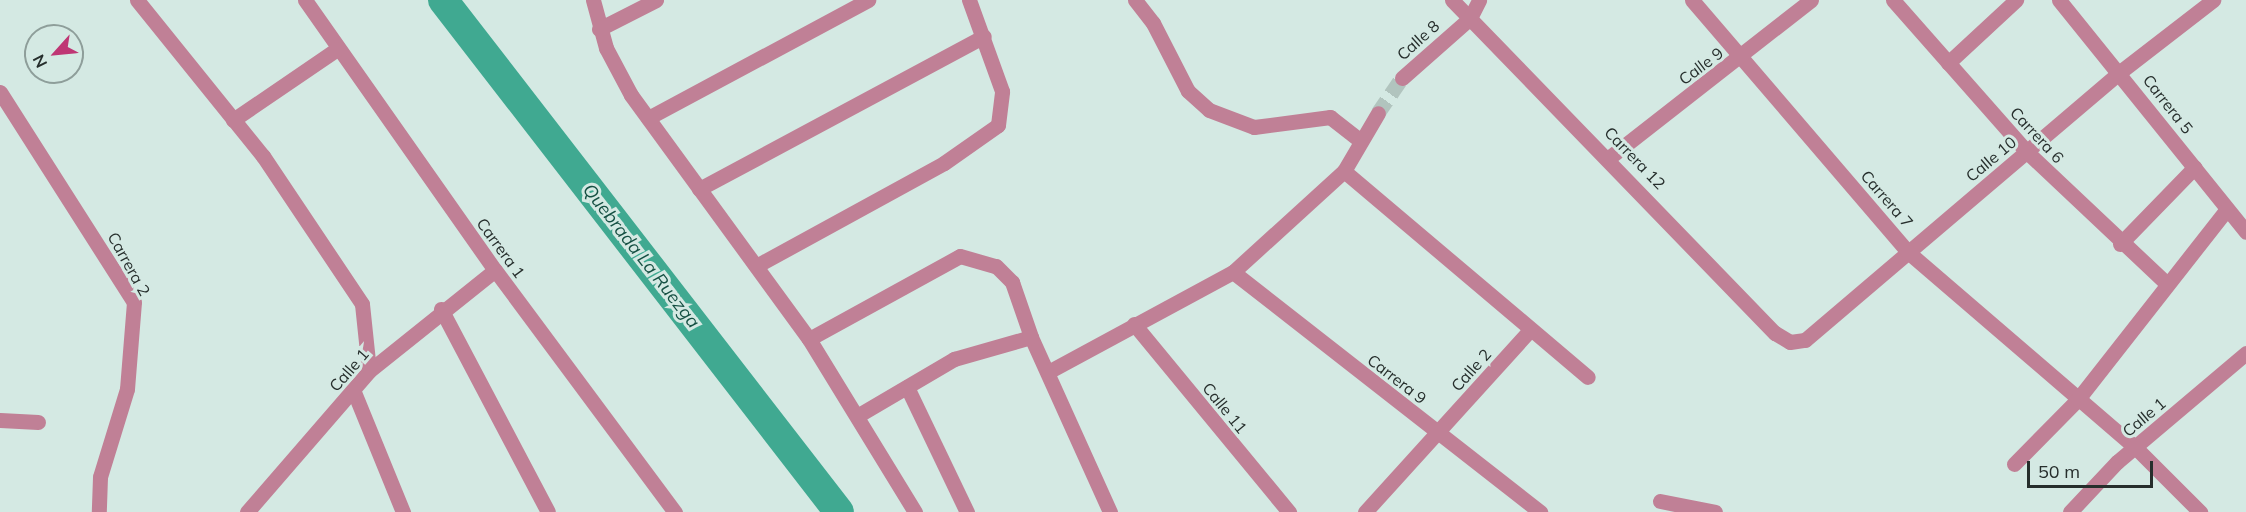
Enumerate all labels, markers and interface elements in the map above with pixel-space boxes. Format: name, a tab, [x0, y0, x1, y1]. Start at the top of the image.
street label: Calle 8	[1393, 16, 1443, 64]
north arrow	[24, 24, 84, 84]
street label: Calle 9	[1675, 43, 1727, 89]
text: N	[28, 51, 51, 71]
street label: Carrera 5	[2139, 71, 2197, 137]
street label: Carrera 6	[2006, 103, 2068, 167]
street label: Carrera 12	[1601, 123, 1669, 193]
street label: Calle 10	[1962, 132, 2020, 186]
street label: Carrera 7	[1857, 166, 1917, 232]
water label: Quebrada La Ruezga	[578, 180, 704, 332]
street label: Carrera 1	[473, 214, 529, 282]
street label: Carrera 2	[104, 229, 154, 299]
street label: Calle 1	[325, 345, 373, 395]
street label: Calle 2	[1447, 345, 1495, 395]
street label: Carrera 9	[1364, 350, 1430, 408]
street label: Calle 11	[1199, 379, 1251, 437]
street label: Calle 1	[2119, 393, 2169, 441]
scale bar	[2030, 449, 2156, 487]
text: 50 m	[2038, 460, 2080, 483]

